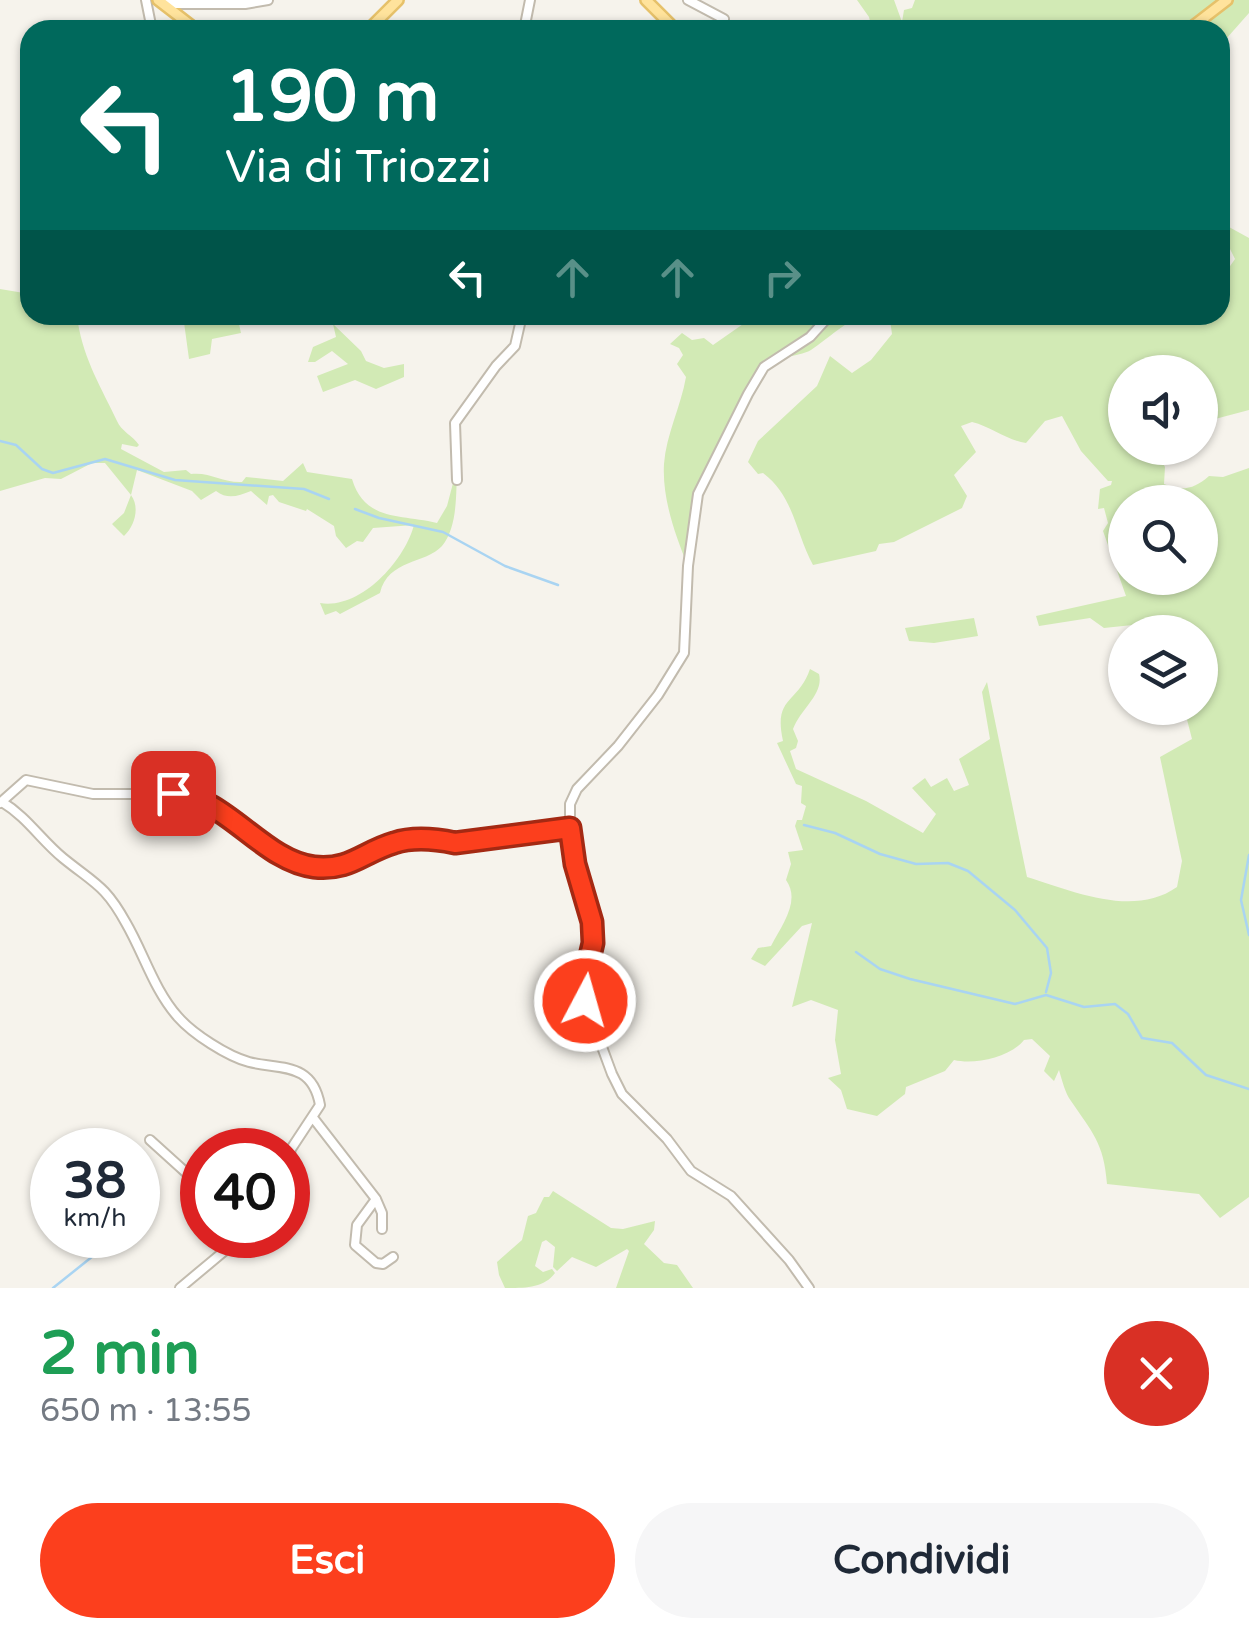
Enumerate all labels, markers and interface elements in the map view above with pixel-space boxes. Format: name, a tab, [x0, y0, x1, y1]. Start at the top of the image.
text: 190 m	[225, 56, 439, 140]
icon: left	[60, 60, 190, 190]
text: Via di Triozzi	[225, 141, 492, 195]
icon: left	[440, 250, 495, 305]
icon: ahead	[545, 250, 600, 305]
icon: ahead	[650, 250, 705, 305]
icon: right	[755, 250, 810, 305]
map controls	[1108, 355, 1218, 725]
button: sound	[1108, 355, 1218, 465]
button: search	[1108, 485, 1218, 595]
button: layers	[1108, 615, 1218, 725]
pin	[131, 751, 216, 836]
icon: arrive	[146, 766, 201, 821]
position arrow	[533, 949, 637, 1053]
speed limit sign: 40	[180, 1128, 310, 1258]
text: 38	[64, 1151, 126, 1211]
text: km/h	[64, 1203, 126, 1233]
text: 2 min	[40, 1318, 200, 1390]
button: close	[1104, 1321, 1209, 1426]
text: 650 m · 13:55	[40, 1392, 252, 1430]
button: Esci	[40, 1503, 615, 1618]
button: Condividi	[635, 1503, 1209, 1618]

